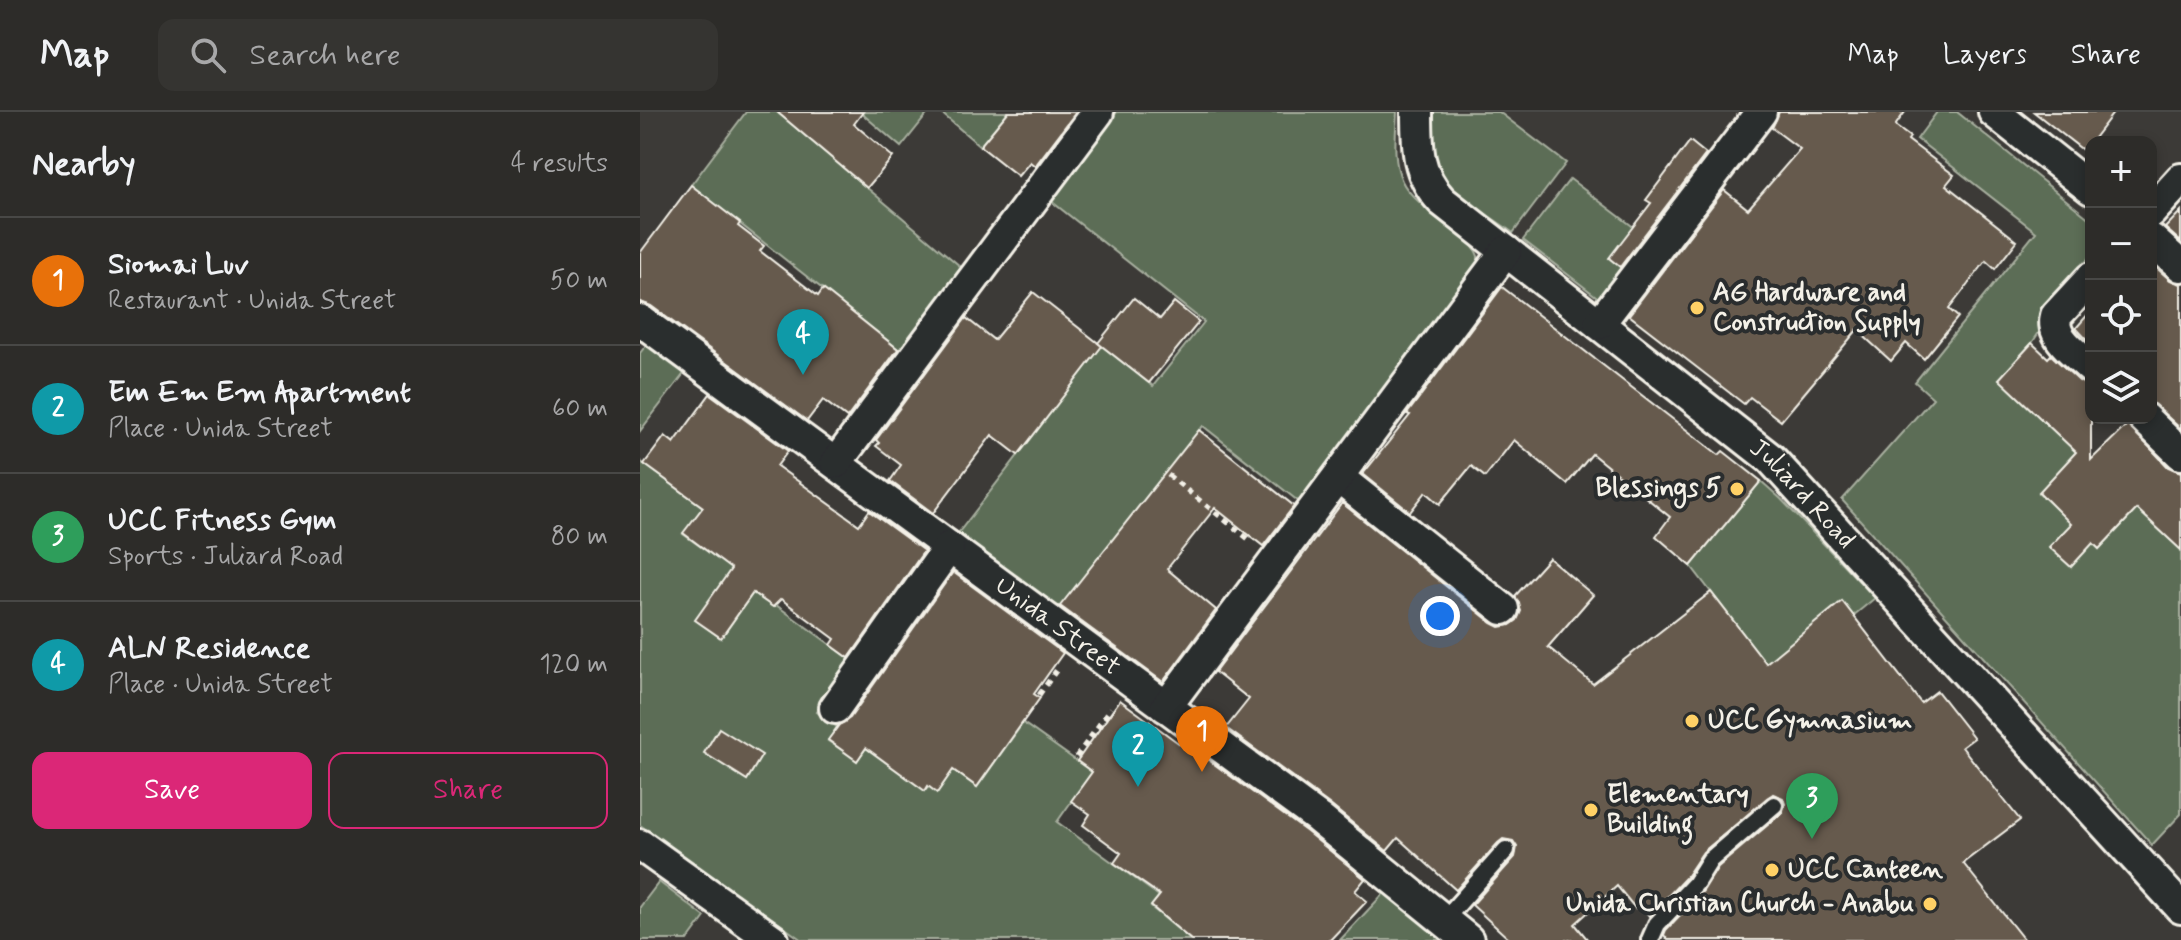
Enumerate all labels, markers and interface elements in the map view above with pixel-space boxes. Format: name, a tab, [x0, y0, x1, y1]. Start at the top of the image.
search box	[158, 19, 718, 91]
text: Map	[40, 31, 110, 80]
icon: search	[186, 33, 230, 77]
text: Search here	[250, 36, 401, 75]
text: Map	[1848, 37, 1899, 74]
text: Layers	[1943, 37, 2027, 74]
text: Share	[2071, 37, 2141, 74]
map controls	[2085, 136, 2157, 424]
button: +	[2085, 136, 2157, 208]
text: Nearby	[32, 142, 136, 187]
text: 4 results	[511, 147, 608, 181]
button: −	[2085, 208, 2157, 280]
text: Siomai Luv	[108, 245, 249, 284]
text: 1	[52, 264, 64, 298]
text: 50 m	[550, 264, 608, 298]
place label: AG Hardware and Construction Supply	[1713, 276, 1921, 340]
button: locate	[2085, 280, 2157, 352]
text: Restaurant · Unida Street	[108, 284, 396, 318]
marker: AG Hardware and Construction Supply	[1688, 299, 1706, 317]
pin: 4	[777, 309, 829, 375]
button: layers	[2085, 352, 2157, 424]
text: Em Em Em Apartment	[108, 373, 411, 412]
text: 2	[52, 392, 64, 426]
text: 60 m	[552, 392, 608, 426]
text: Place · Unida Street	[108, 412, 333, 446]
street label: Juliard Road	[1742, 431, 1862, 557]
place label: Blessings 5	[1596, 472, 1721, 509]
marker: Blessings 5	[1728, 480, 1746, 498]
text: UCC Fitness Gym	[108, 501, 337, 540]
text: 3	[52, 520, 64, 554]
text: 80 m	[551, 520, 608, 554]
text: Sports · Juliard Road	[108, 540, 343, 574]
street label: Unida Street	[988, 569, 1127, 684]
your location	[1420, 596, 1460, 636]
text: ALN Residence	[108, 629, 310, 668]
text: 4	[50, 648, 66, 682]
text: 120 m	[539, 648, 608, 682]
text: Place · Unida Street	[108, 668, 333, 702]
place label: UCC Gymnasium	[1708, 704, 1912, 738]
pin: 1	[1176, 706, 1228, 772]
marker: UCC Gymnasium	[1683, 712, 1701, 730]
pin: 2	[1112, 721, 1164, 787]
button: Save	[32, 752, 312, 829]
button: Share	[328, 752, 608, 829]
pin: 3	[1786, 773, 1838, 839]
place label: Elementary Building	[1607, 778, 1749, 845]
marker: Elementary Building	[1582, 801, 1600, 819]
place label: UCC Canteen	[1788, 853, 1943, 887]
marker: UCC Canteen	[1763, 861, 1781, 879]
place label: Unida Christian Church - Anabu	[1566, 887, 1914, 921]
marker: Unida Christian Church - Anabu	[1921, 895, 1939, 913]

